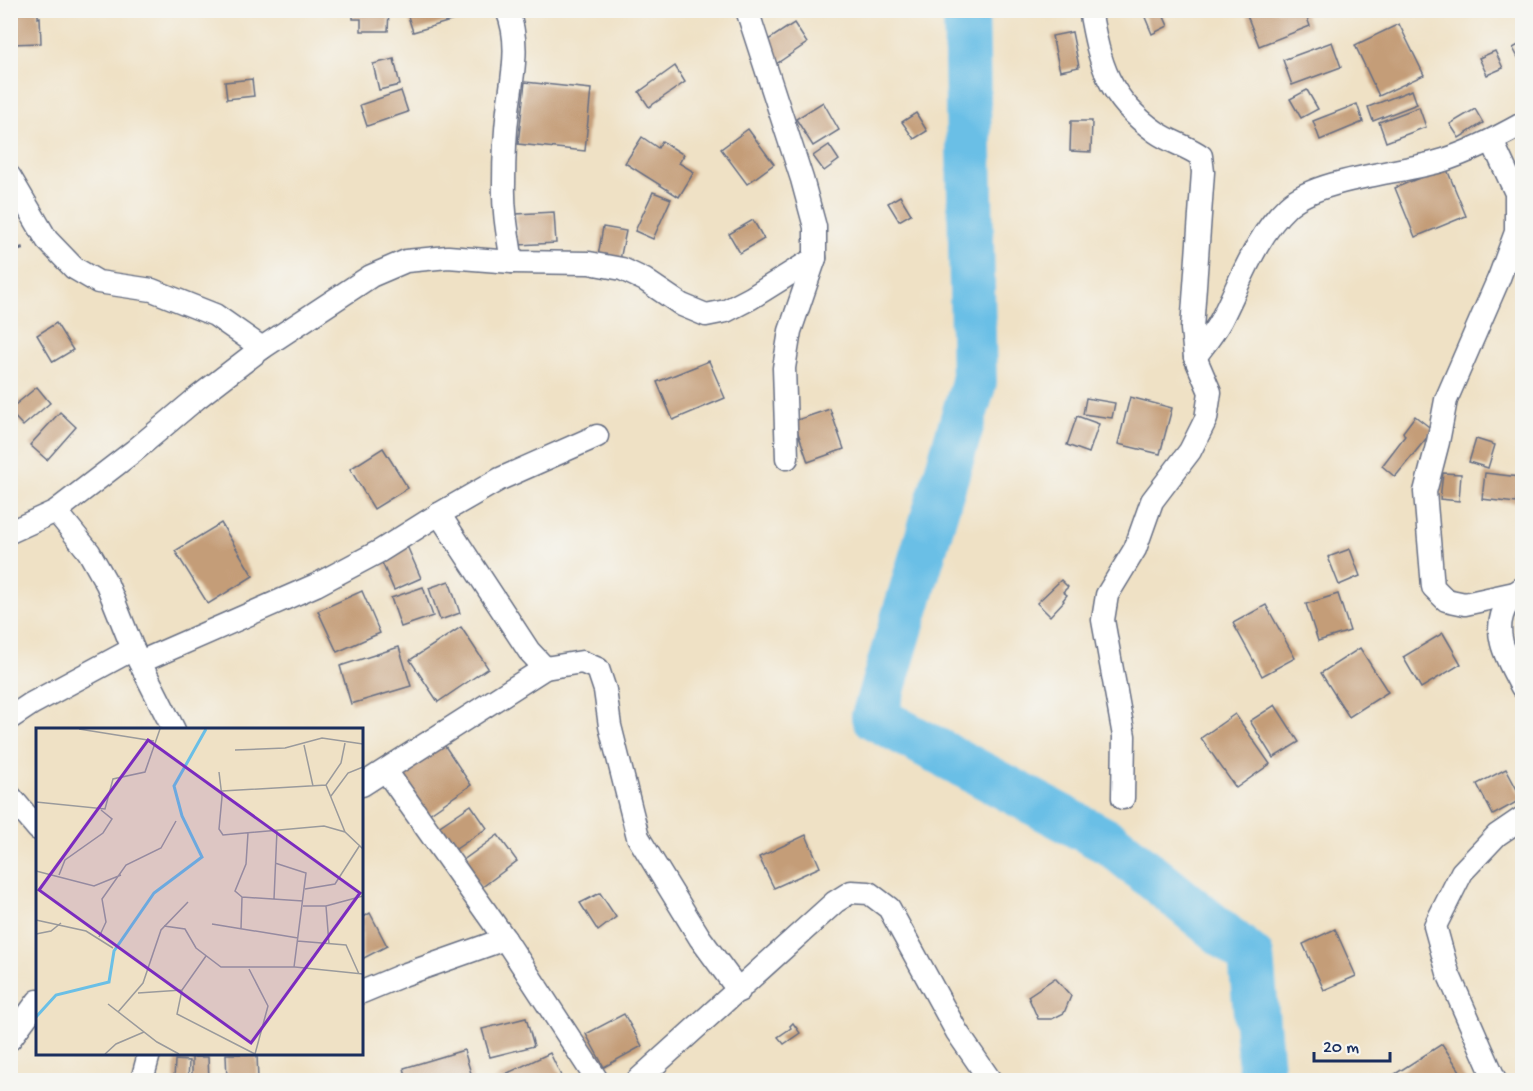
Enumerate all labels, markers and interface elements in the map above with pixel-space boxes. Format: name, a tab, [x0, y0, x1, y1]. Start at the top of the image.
inset map	[36, 728, 363, 1055]
scale bar	[1314, 1025, 1390, 1063]
text: 20 m	[1323, 1038, 1359, 1059]

